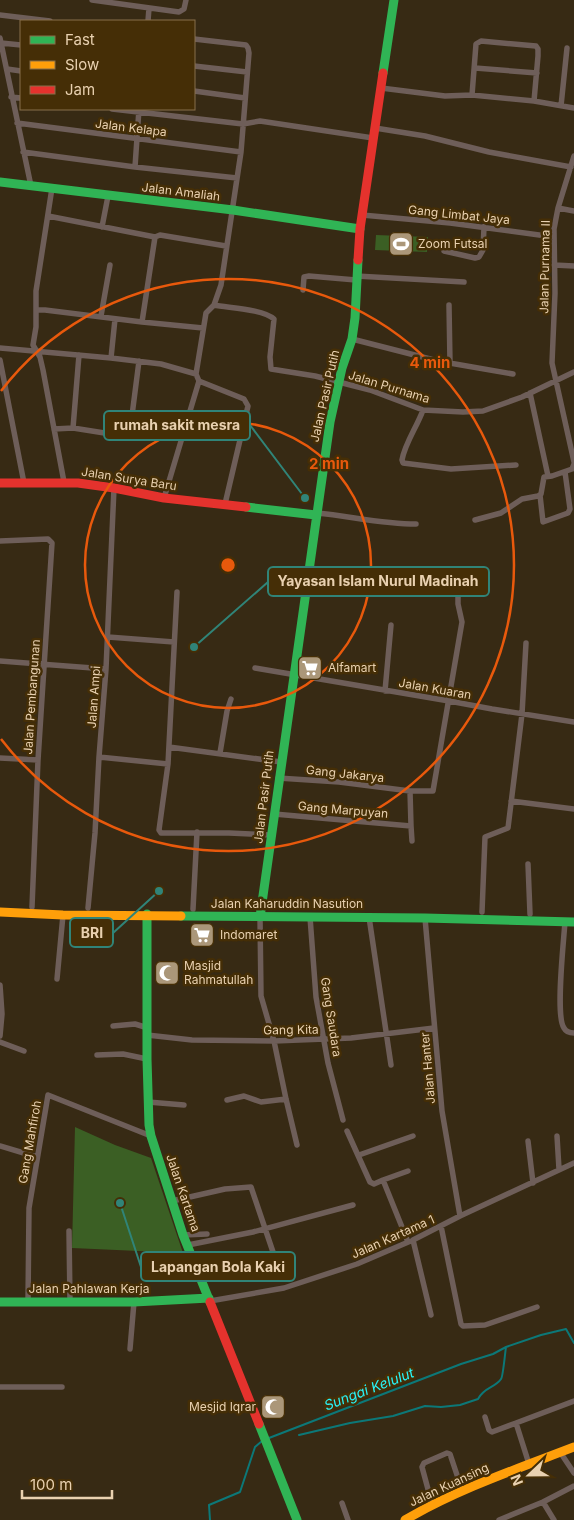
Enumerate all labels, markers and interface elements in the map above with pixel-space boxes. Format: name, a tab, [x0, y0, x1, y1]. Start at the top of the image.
legend	[20, 20, 195, 110]
text: Fast	[65, 30, 95, 49]
text: Slow	[65, 55, 99, 74]
text: Jam	[65, 80, 95, 99]
street label: Jalan Kelapa	[94, 116, 168, 139]
street label: Jalan Amaliah	[141, 179, 221, 204]
street label: Gang Limbat Jaya	[408, 202, 511, 227]
street label: Jalan Purnama II	[536, 220, 553, 314]
sports icon: Zoom Futsal	[388, 231, 414, 257]
place label: Zoom Futsal	[418, 236, 487, 251]
street label: Jalan Pasir Putih	[307, 348, 342, 443]
text: 4 min	[410, 353, 450, 372]
street label: Jalan Purnama	[347, 367, 432, 406]
callout: rumah sakit mesra	[104, 411, 250, 440]
text: rumah sakit mesra	[114, 416, 240, 433]
text: 2 min	[309, 454, 349, 473]
street label: Jalan Surya Baru	[80, 464, 178, 493]
centre of rings	[219, 556, 237, 574]
callout: Yayasan Islam Nurul Madinah	[268, 567, 489, 596]
text: Yayasan Islam Nurul Madinah	[277, 572, 479, 589]
street label: Jalan Pembangunan	[20, 639, 43, 755]
supermarket icon: Alfamart	[297, 655, 323, 681]
place label: Alfamart	[328, 660, 376, 675]
street label: Jalan Ampi	[84, 665, 103, 729]
street label: Jalan Kuaran	[398, 675, 473, 702]
street label: Jalan Pasir Putih	[250, 749, 277, 844]
street label: Gang Jakarya	[305, 762, 385, 785]
street label: Gang Marpuyan	[297, 798, 389, 821]
street label: Jalan Kaharuddin Nasution	[211, 896, 363, 911]
callout: BRI	[70, 918, 113, 947]
supermarket icon: Indomaret	[189, 922, 215, 948]
text: BRI	[81, 924, 103, 941]
place label: Indomaret	[220, 927, 277, 942]
place label: Masjid Rahmatullah	[184, 958, 253, 987]
mosque icon: Masjid Rahmatullah	[154, 960, 180, 986]
street label: Gang Saudara	[318, 976, 345, 1058]
street label: Gang Kita	[263, 1022, 319, 1037]
street label: Jalan Hanter	[417, 1031, 438, 1104]
street label: Gang Mahfiroh	[15, 1099, 44, 1185]
street label: Jalan Kartama	[163, 1152, 204, 1234]
street label: Jalan Kartama 1	[349, 1212, 437, 1262]
callout: Lapangan Bola Kaki	[141, 1252, 295, 1281]
text: Lapangan Bola Kaki	[151, 1258, 285, 1275]
street label: Jalan Pahlawan Kerja	[29, 1281, 149, 1296]
water label: Sungai Kelulut	[321, 1363, 417, 1413]
mosque icon: Mesjid Iqrar	[260, 1394, 286, 1420]
place label: Mesjid Iqrar	[189, 1399, 256, 1414]
north arrow	[504, 1450, 554, 1500]
street label: Jalan Kuansing	[407, 1460, 491, 1510]
scale bar	[22, 1468, 112, 1500]
text: N	[507, 1472, 526, 1488]
text: 100 m	[30, 1475, 72, 1494]

